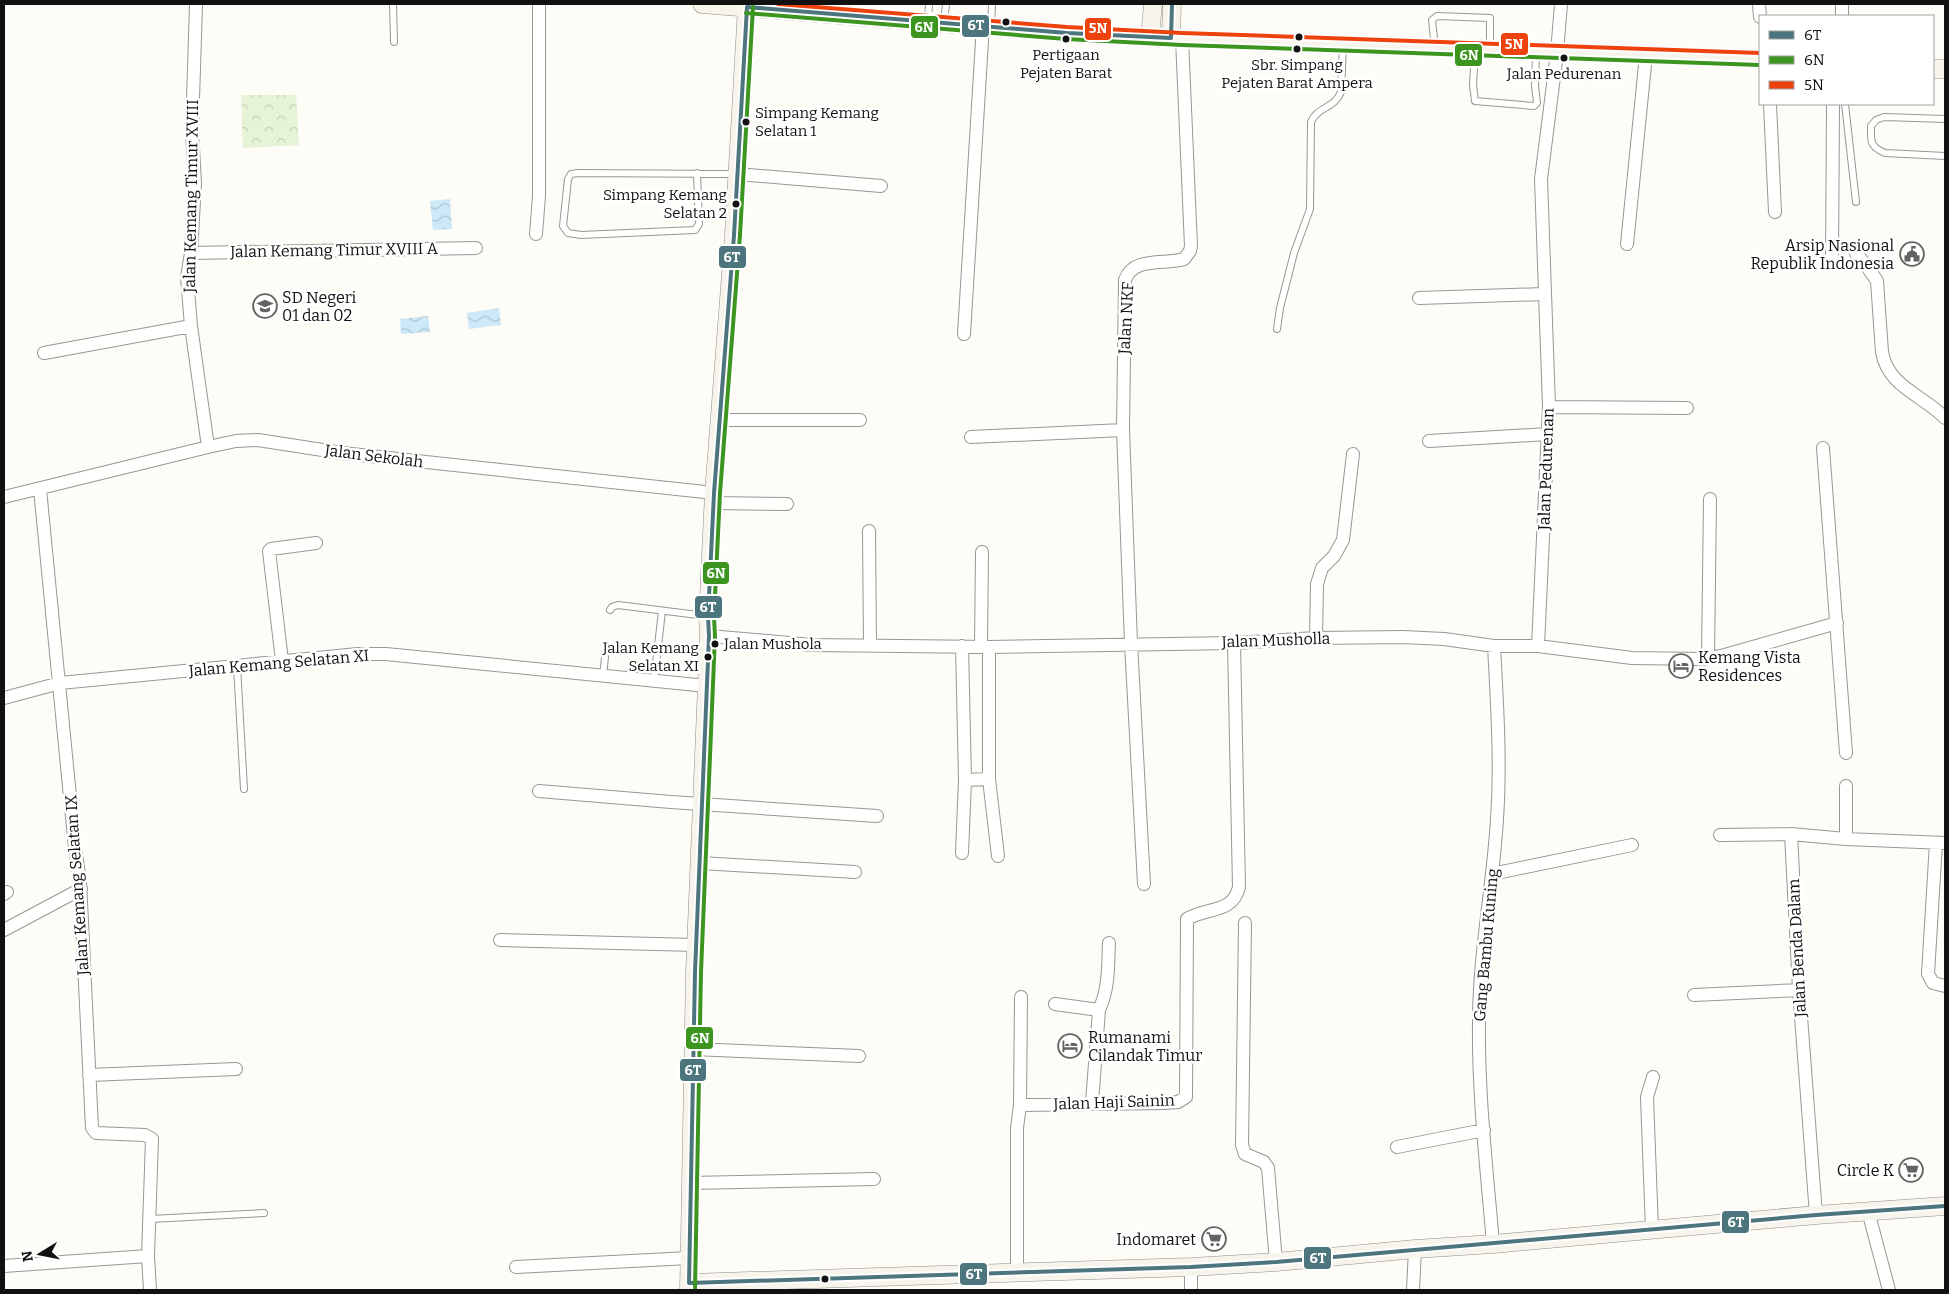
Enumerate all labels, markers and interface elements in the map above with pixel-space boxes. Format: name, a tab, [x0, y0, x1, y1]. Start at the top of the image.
line badge: 6T	[961, 14, 990, 38]
line badge: 6N	[910, 15, 939, 39]
legend	[1759, 15, 1934, 105]
text: 6T	[968, 17, 985, 34]
unlabelled marker	[1001, 17, 1011, 27]
line badge: 5N	[1084, 17, 1112, 41]
text: 6N	[914, 19, 934, 36]
text: 5N	[1089, 20, 1107, 37]
text: 6T	[1804, 26, 1822, 44]
unlabelled marker	[1294, 32, 1304, 42]
line badge: 5N	[1500, 32, 1529, 56]
marker: Pertigaan Pejaten Barat	[1061, 34, 1071, 44]
text: 5N	[1505, 36, 1523, 53]
line badge: 6N	[1454, 43, 1483, 67]
marker: Sbr. Simpang Pejaten Barat Ampera	[1292, 44, 1302, 54]
place label: Pertigaan Pejaten Barat	[1020, 46, 1113, 82]
text: 6N	[1459, 47, 1479, 64]
text: 6N	[1804, 51, 1825, 69]
marker: Jalan Pedurenan	[1559, 53, 1569, 63]
place label: Sbr. Simpang Pejaten Barat Ampera	[1221, 56, 1373, 92]
place label: Jalan Pedurenan	[1506, 65, 1622, 83]
text: 5N	[1804, 76, 1824, 94]
street label: Jalan Kemang Timur XVIII	[180, 99, 202, 294]
place label: Simpang Kemang Selatan 1	[755, 104, 879, 140]
marker: Simpang Kemang Selatan 1	[741, 117, 751, 127]
place label: Simpang Kemang Selatan 2	[603, 186, 727, 222]
marker: Simpang Kemang Selatan 2	[731, 199, 741, 209]
place label: Arsip Nasional Republik Indonesia	[1750, 236, 1894, 273]
street label: Jalan Kemang Timur XVIII A	[229, 239, 439, 261]
public building icon: Arsip Nasional Republik Indonesia	[1899, 241, 1925, 267]
line badge: 6T	[718, 245, 747, 269]
text: 6T	[724, 249, 741, 266]
street label: Jalan NKF	[1115, 281, 1137, 356]
place label: SD Negeri 01 dan 02	[282, 288, 357, 325]
school or university icon: SD Negeri 01 dan 02	[252, 293, 278, 319]
street label: Jalan Pedurenan	[1534, 408, 1558, 531]
street label: Jalan Sekolah	[323, 440, 424, 471]
line badge: 6N	[702, 561, 730, 585]
text: 6N	[706, 565, 726, 582]
line badge: 6T	[694, 595, 723, 619]
text: 6T	[700, 599, 717, 616]
street label: Jalan Musholla	[1220, 629, 1331, 651]
place label: Jalan Mushola	[723, 635, 822, 653]
place label: Jalan Kemang Selatan XI	[602, 639, 699, 675]
marker: Jalan Mushola	[710, 639, 720, 649]
street label: Jalan Kemang Selatan XI	[187, 646, 370, 680]
place label: Kemang Vista Residences	[1698, 648, 1801, 685]
marker: Jalan Kemang Selatan XI	[703, 652, 713, 662]
hotel icon: Kemang Vista Residences	[1668, 653, 1694, 679]
street label: Jalan Kemang Selatan IX	[61, 794, 93, 977]
street label: Gang Bambu Kuning	[1470, 868, 1502, 1022]
street label: Jalan Benda Dalam	[1784, 878, 1810, 1019]
line badge: 6N	[685, 1026, 714, 1050]
place label: Rumanami Cilandak Timur	[1088, 1028, 1202, 1065]
text: 6N	[690, 1030, 710, 1047]
hotel icon: Rumanami Cilandak Timur	[1057, 1033, 1083, 1059]
line badge: 6T	[679, 1058, 707, 1082]
text: 6T	[685, 1062, 702, 1079]
street label: Jalan Haji Sainin	[1052, 1090, 1175, 1114]
supermarket icon: Circle K	[1898, 1157, 1924, 1183]
place label: Circle K	[1837, 1161, 1895, 1180]
line badge: 6T	[1721, 1210, 1750, 1234]
text: 6T	[1728, 1214, 1745, 1231]
supermarket icon: Indomaret	[1201, 1226, 1227, 1252]
north arrow	[15, 1229, 65, 1279]
place label: Indomaret	[1116, 1230, 1196, 1249]
line badge: 6T	[1303, 1246, 1332, 1270]
text: N	[18, 1249, 37, 1263]
text: 6T	[1310, 1250, 1327, 1267]
line badge: 6T	[959, 1262, 988, 1286]
text: 6T	[966, 1266, 983, 1283]
unlabelled marker	[820, 1274, 830, 1284]

